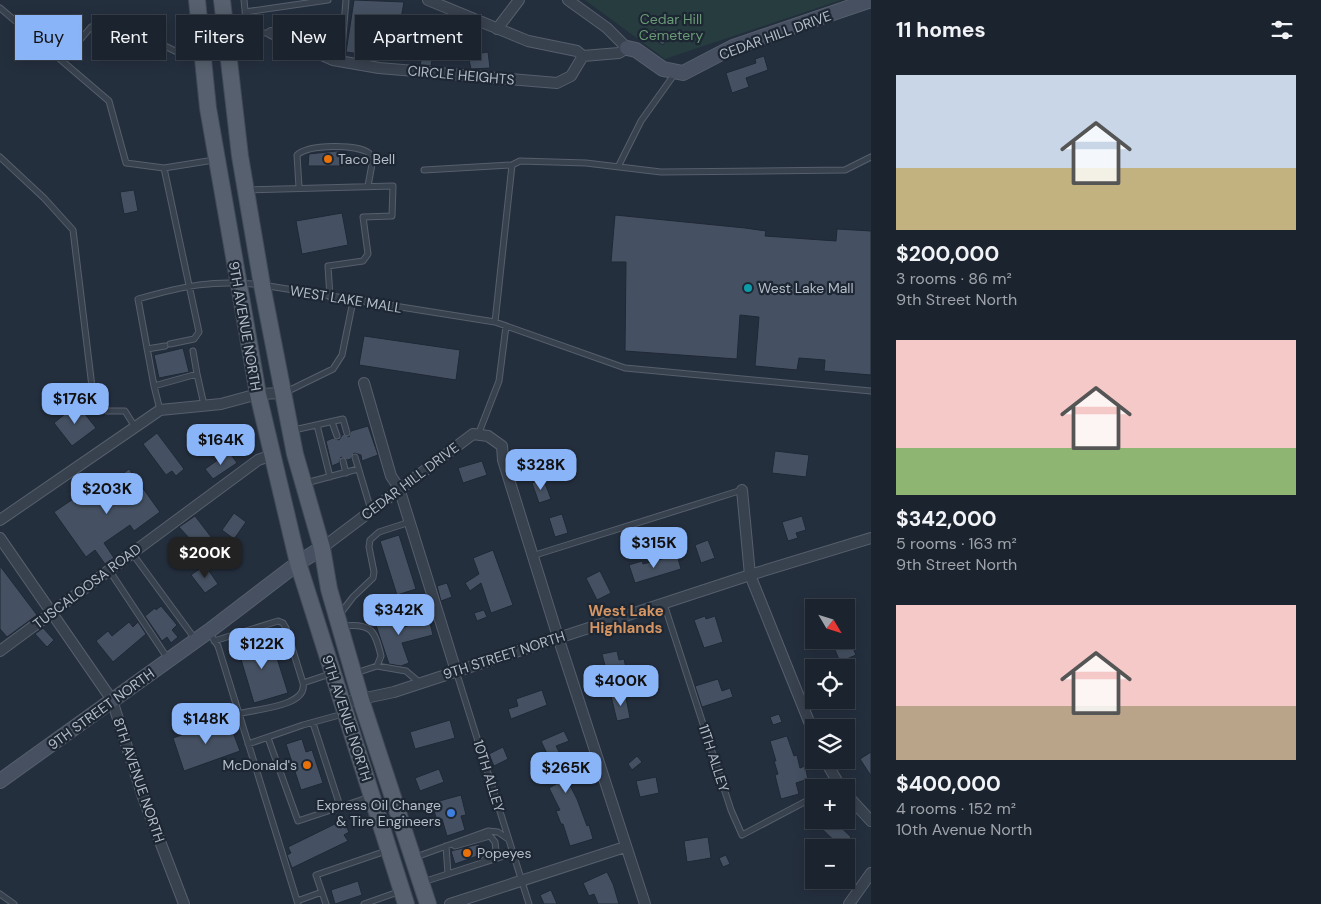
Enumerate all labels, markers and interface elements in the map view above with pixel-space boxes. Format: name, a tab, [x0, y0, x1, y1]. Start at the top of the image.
street label: CEDAR HILL DRIVE	[716, 6, 834, 64]
park label: Cedar Hill Cemetery	[639, 10, 703, 44]
chip: Buy	[15, 15, 82, 60]
chip: Rent	[92, 15, 166, 60]
chip: Filters	[176, 15, 263, 60]
chip: New	[273, 15, 345, 60]
chip: Apartment	[355, 15, 481, 60]
text: 11 homes	[896, 16, 986, 44]
icon: filters	[1268, 16, 1296, 44]
street label: CIRCLE HEIGHTS	[407, 61, 515, 89]
icon: home	[1051, 108, 1141, 198]
place label: Taco Bell	[338, 150, 395, 168]
marker: Taco Bell	[322, 153, 334, 165]
text: $200,000	[896, 240, 999, 268]
street label: 9TH AVENUE NORTH	[225, 260, 265, 392]
text: 3 rooms · 86 m²	[896, 268, 1012, 289]
place label: West Lake Mall	[758, 279, 854, 297]
street label: WEST LAKE MALL	[289, 281, 403, 317]
marker: West Lake Mall	[742, 282, 754, 294]
text: 9th Street North	[896, 289, 1017, 310]
icon: home	[1051, 373, 1141, 463]
pin: $176K	[40, 382, 110, 425]
text: $176K	[53, 388, 97, 409]
pin: $164K	[186, 424, 256, 466]
text: $164K	[198, 429, 244, 450]
street label: CEDAR HILL DRIVE	[357, 438, 463, 524]
pin: $328K	[506, 448, 576, 491]
text: $328K	[516, 454, 566, 475]
pin: $203K	[72, 472, 142, 515]
text: $203K	[82, 478, 132, 499]
text: $342,000	[896, 505, 997, 533]
pin: $315K	[619, 526, 689, 569]
text: $315K	[631, 532, 677, 553]
text: 5 rooms · 163 m²	[896, 533, 1017, 554]
pin: $200K	[170, 536, 240, 579]
street label: TUSCALOOSA ROAD	[29, 539, 145, 633]
text: $200K	[179, 542, 231, 563]
text: 9th Street North	[896, 554, 1017, 575]
pin: $342K	[364, 594, 434, 636]
text: $342K	[374, 599, 424, 620]
north arrow	[805, 599, 855, 649]
map controls	[805, 599, 855, 889]
district label: West Lake Highlands	[588, 601, 664, 638]
street label: 9TH STREET NORTH	[441, 627, 567, 683]
pin: $122K	[227, 628, 297, 670]
text: $122K	[240, 633, 284, 654]
icon: home	[1051, 638, 1141, 728]
street label: 9TH AVENUE NORTH	[318, 653, 376, 783]
button: locate	[805, 659, 855, 709]
street label: 9TH STREET NORTH	[44, 664, 158, 754]
pin: $400K	[586, 664, 656, 707]
text: $400K	[594, 670, 648, 691]
pin: $148K	[171, 702, 241, 745]
text: $148K	[183, 708, 229, 729]
street label: 8TH AVENUE NORTH	[109, 715, 169, 845]
button: layers	[805, 719, 855, 769]
street label: 11TH ALLEY	[695, 722, 733, 794]
street label: 10TH ALLEY	[469, 738, 509, 814]
pin: $265K	[531, 752, 601, 794]
place label: McDonald's	[222, 756, 297, 774]
text: $265K	[541, 757, 591, 778]
marker: McDonald's	[301, 759, 313, 771]
text: $400,000	[896, 770, 1001, 798]
button: +	[805, 779, 855, 829]
place label: Express Oil Change & Tire Engineers	[316, 796, 441, 830]
text: 4 rooms · 152 m²	[896, 798, 1016, 819]
marker: Express Oil Change & Tire Engineers	[445, 807, 457, 819]
text: 10th Avenue North	[896, 819, 1032, 840]
button: −	[805, 839, 855, 889]
place label: Popeyes	[477, 844, 532, 862]
marker: Popeyes	[461, 847, 473, 859]

